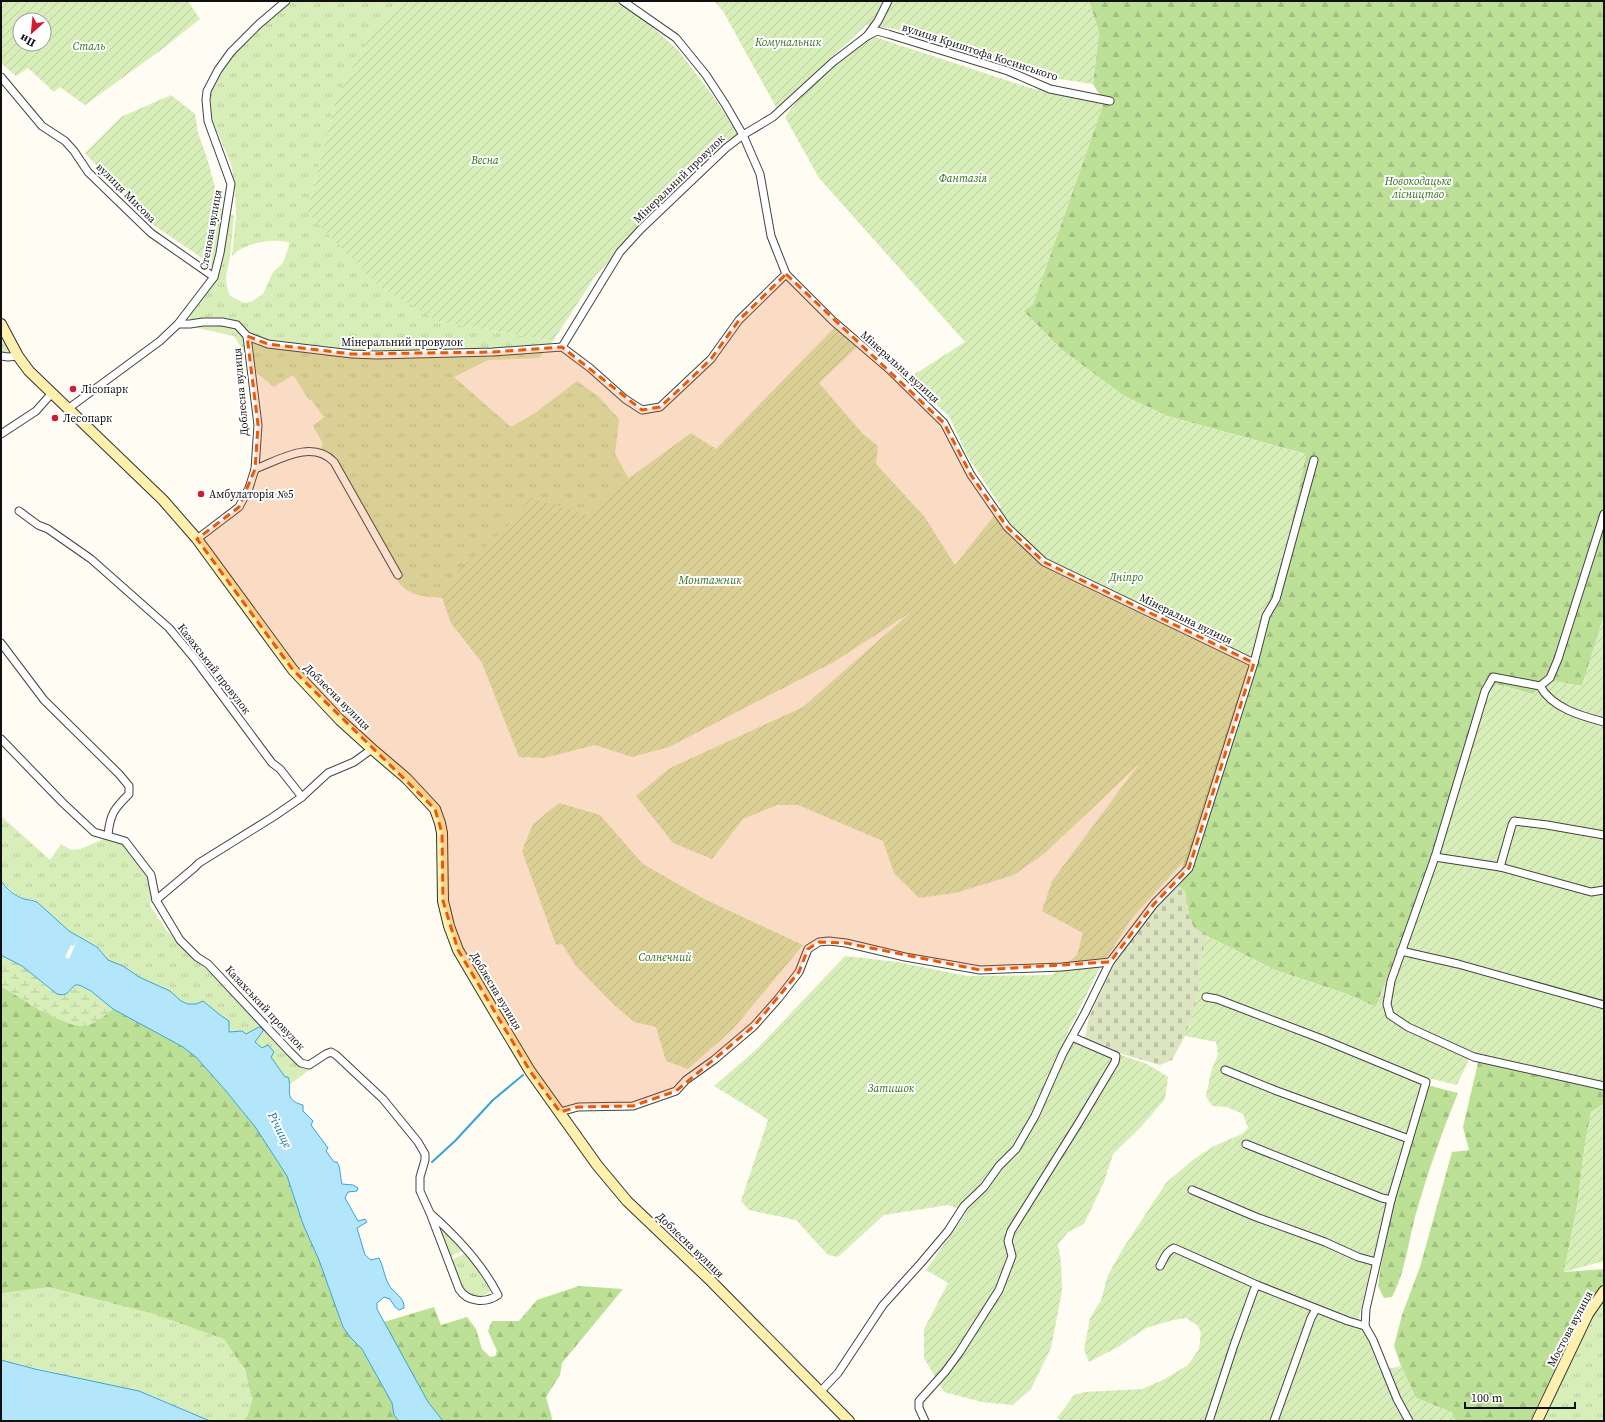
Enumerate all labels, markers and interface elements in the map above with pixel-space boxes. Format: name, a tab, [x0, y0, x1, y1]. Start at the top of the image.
north arrow	[12, 12, 52, 52]
street label: вулиця Криштофа Косинського	[900, 20, 1060, 84]
text: Пн	[17, 30, 38, 51]
park label: Комунальник	[754, 35, 822, 50]
park label: Сталь	[73, 39, 105, 54]
street label: Мінеральний провулок	[630, 131, 728, 227]
park label: Весна	[470, 153, 499, 168]
street label: вулиця Мисова	[93, 160, 160, 227]
park label: Фантазія	[939, 171, 988, 186]
park label: Новокодацьке лісництво	[1384, 174, 1452, 202]
street label: Степова вулиця	[197, 188, 225, 271]
street label: Мінеральна вулиця	[857, 327, 943, 407]
street label: Мінеральний провулок	[341, 335, 463, 350]
street label: Доблесна вулиця	[230, 347, 252, 437]
place label: Лісопарк	[81, 382, 128, 397]
marker: Лісопарк	[68, 384, 78, 394]
place label: Лесопарк	[63, 411, 112, 426]
marker: Лесопарк	[50, 413, 60, 423]
place label: Амбулаторія №5	[209, 487, 294, 502]
marker: Амбулаторія №5	[196, 489, 206, 499]
park label: Дніпро	[1108, 570, 1144, 585]
park label: Монтажник	[677, 573, 742, 588]
street label: Мінеральна вулиця	[1137, 590, 1235, 648]
street label: Казахський провулок	[174, 621, 254, 717]
street label: Доблесна вулиця	[300, 660, 374, 734]
street label: Доблесна вулиця	[467, 949, 525, 1033]
park label: Солнечний	[639, 950, 692, 965]
street label: Казахський провулок	[222, 962, 308, 1054]
park label: Затишок	[868, 1081, 915, 1096]
water label: Річище	[264, 1109, 296, 1151]
street label: Доблесна вулиця	[653, 1209, 727, 1281]
street label: Мостова вулиця	[1544, 1288, 1596, 1369]
scale bar	[1465, 1384, 1575, 1410]
text: 100 m	[1471, 1390, 1503, 1406]

